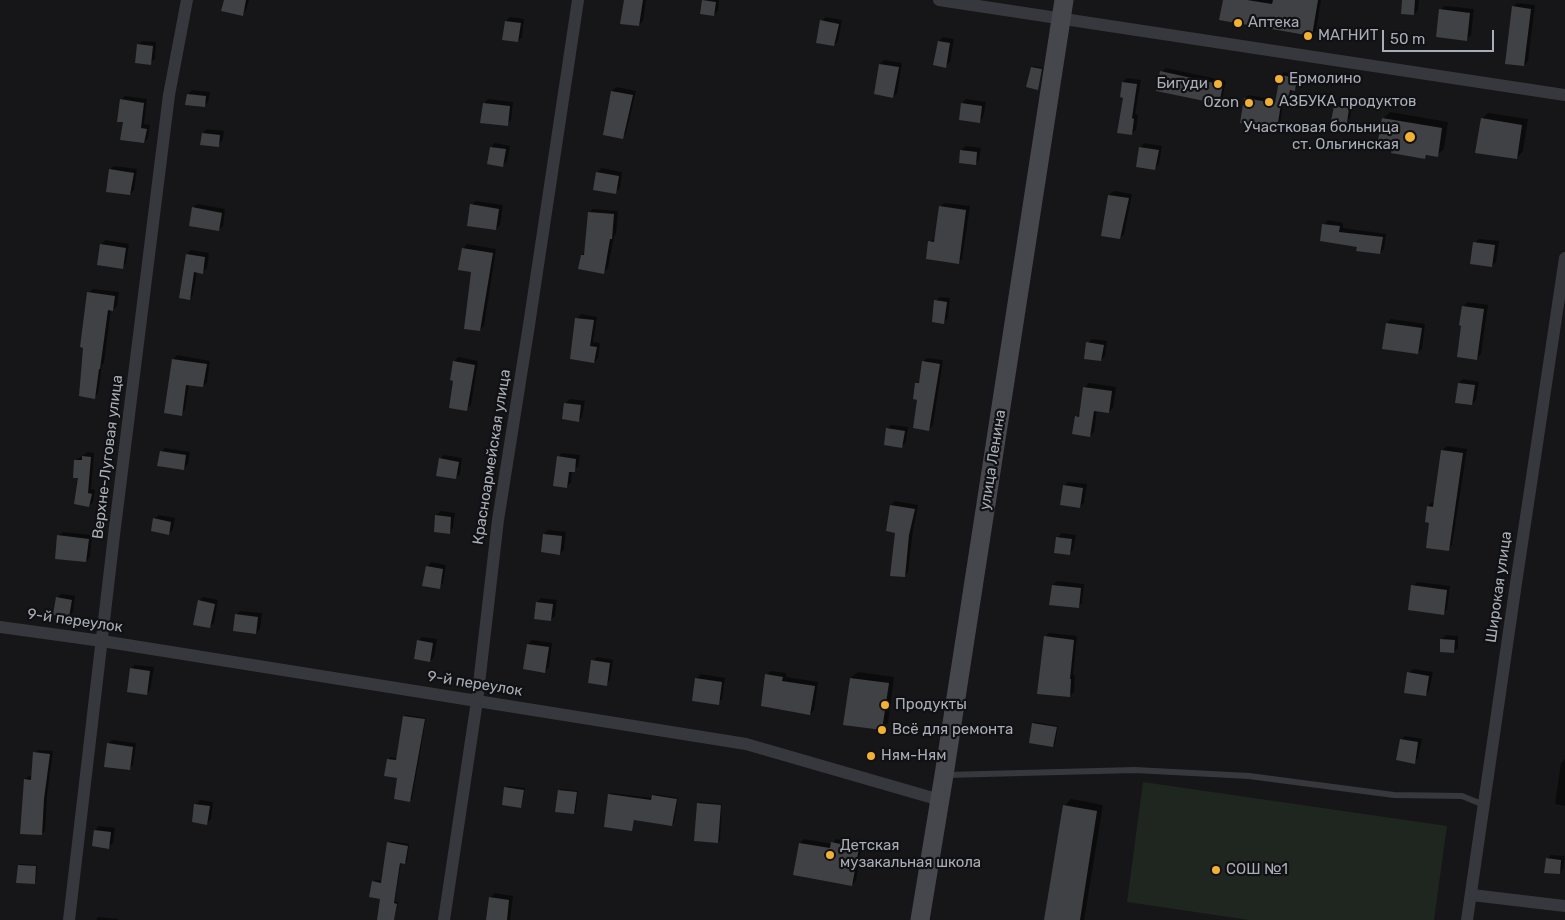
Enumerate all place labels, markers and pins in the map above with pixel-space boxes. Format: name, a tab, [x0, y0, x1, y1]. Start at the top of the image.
place label: Аптека	[1248, 14, 1299, 32]
marker: Аптека	[1232, 17, 1244, 29]
place label: МАГНИТ	[1318, 27, 1378, 45]
marker: МАГНИТ	[1302, 30, 1314, 42]
place label: Ермолино	[1289, 70, 1361, 88]
marker: Ермолино	[1273, 73, 1285, 85]
place label: Бигуди	[1156, 75, 1208, 93]
marker: Бигуди	[1212, 78, 1224, 90]
place label: АЗБУКА продуктов	[1279, 93, 1417, 111]
place label: Ozon	[1204, 94, 1239, 112]
marker: АЗБУКА продуктов	[1263, 96, 1275, 108]
marker: Ozon	[1243, 97, 1255, 109]
place label: Участковая больница ст. Ольгинская	[1244, 119, 1399, 154]
marker: Участковая больница ст. Ольгинская	[1403, 130, 1417, 144]
place label: Продукты	[895, 696, 967, 714]
marker: Продукты	[879, 699, 891, 711]
place label: Всё для ремонта	[892, 721, 1013, 739]
marker: Всё для ремонта	[876, 724, 888, 736]
place label: Ням-Ням	[881, 747, 946, 765]
marker: Ням-Ням	[865, 750, 877, 762]
place label: Детская музакальная школа	[840, 837, 981, 872]
marker: Детская музакальная школа	[824, 849, 836, 861]
place label: СОШ №1	[1226, 861, 1288, 879]
marker: СОШ №1	[1210, 864, 1222, 876]

